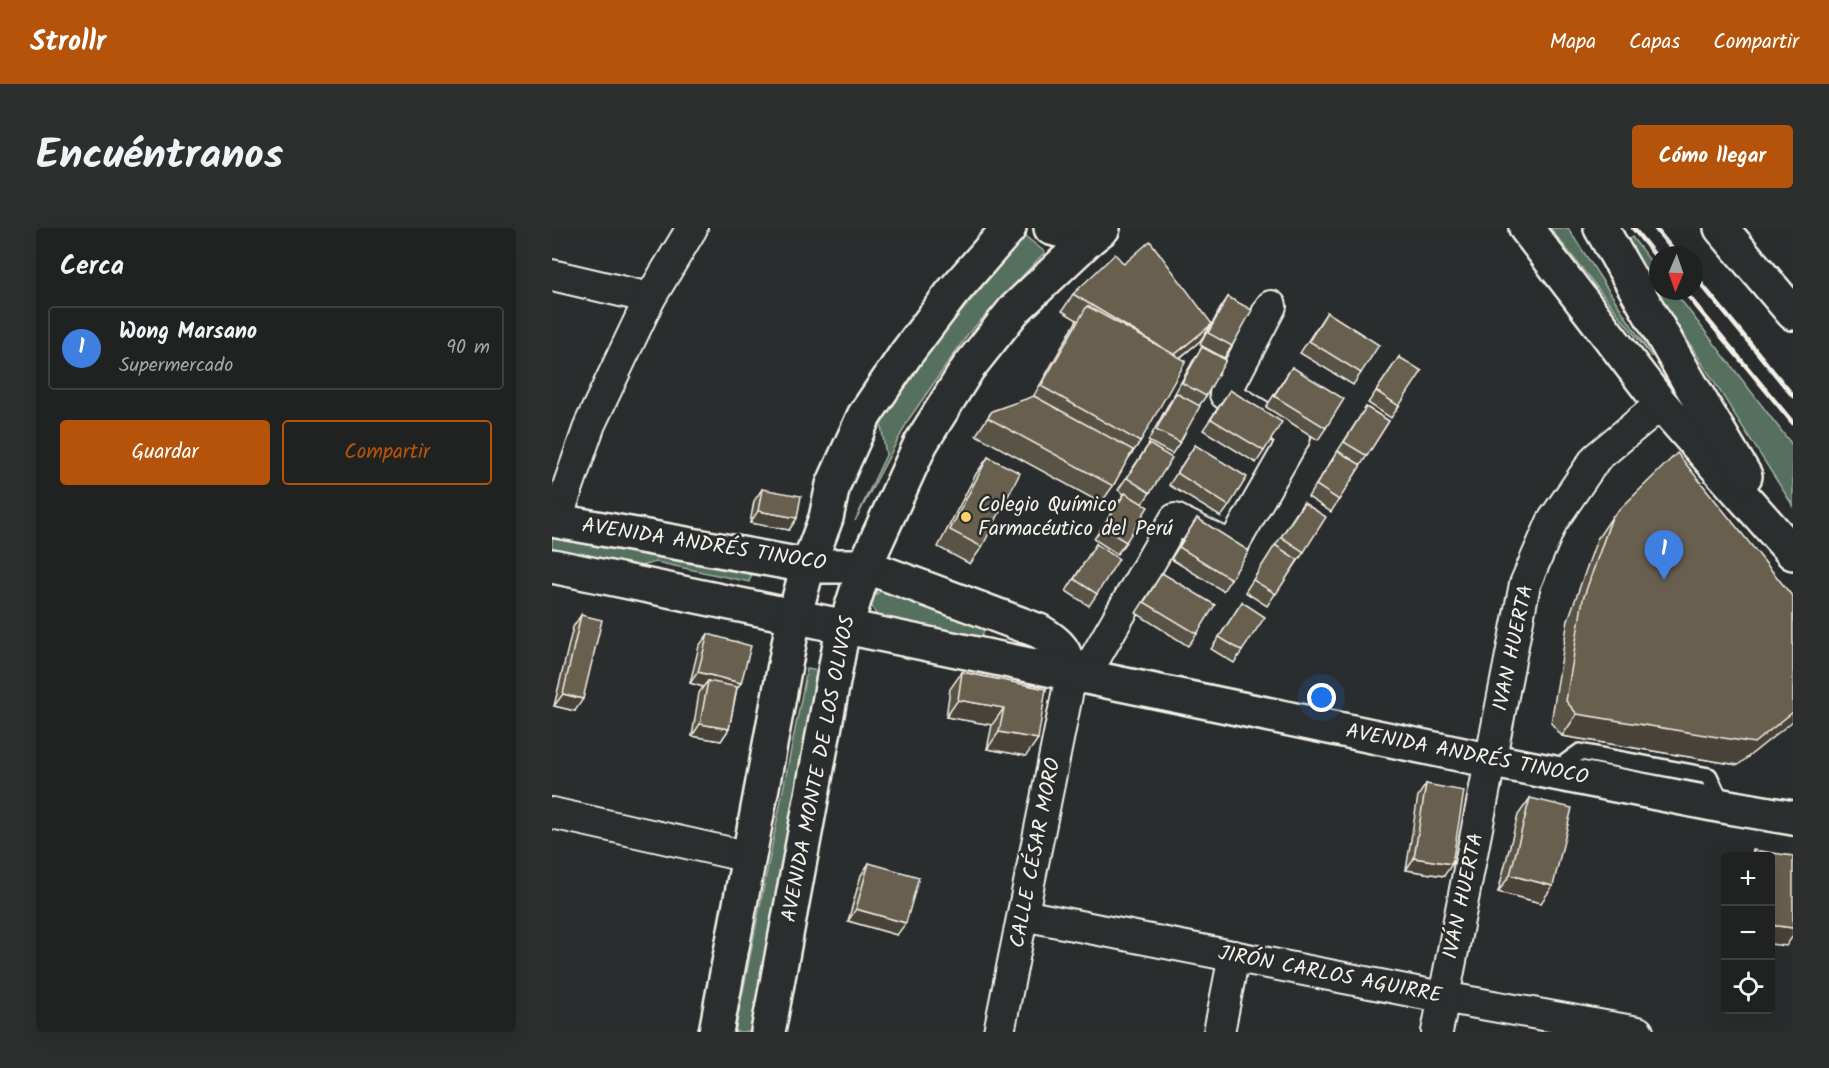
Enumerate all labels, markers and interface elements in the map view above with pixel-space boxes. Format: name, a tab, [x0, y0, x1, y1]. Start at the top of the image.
text: Strollr	[30, 20, 106, 65]
text: Mapa	[1550, 26, 1596, 59]
text: Capas	[1629, 26, 1680, 59]
text: Compartir	[1713, 26, 1799, 59]
text: Encuéntranos	[36, 123, 283, 190]
button: Cómo llegar	[1632, 125, 1793, 188]
text: Cerca	[60, 246, 124, 288]
north arrow	[1649, 246, 1703, 300]
text: Wong Marsano	[119, 315, 257, 350]
text: 1	[78, 332, 85, 364]
text: 90 m	[446, 332, 490, 364]
text: Supermercado	[119, 350, 233, 382]
button: Guardar	[60, 420, 270, 485]
button: Compartir	[282, 420, 492, 485]
place label: Colegio Químico Farmacéutico del Perú	[978, 489, 1174, 546]
street label: AVENIDA ANDRÉS TINOCO	[580, 509, 828, 581]
marker: Colegio Químico Farmacéutico del Perú	[959, 510, 973, 524]
pin: 1	[1644, 530, 1684, 580]
street label: IVAN HUERTA	[1485, 582, 1543, 714]
street label: AVENIDA MONTE DE LOS OLIVOS	[773, 613, 865, 925]
your location	[1307, 683, 1336, 712]
street label: AVENIDA ANDRÉS TINOCO	[1343, 715, 1591, 795]
street label: CALLE CÉSAR MORO	[1001, 755, 1071, 951]
street label: IVÁN HUERTA	[1435, 830, 1493, 962]
map controls	[1721, 852, 1775, 1014]
button: +	[1721, 852, 1775, 906]
button: −	[1721, 906, 1775, 960]
street label: JIRÓN CARLOS AGUIRRE	[1215, 937, 1445, 1013]
button: locate	[1721, 960, 1775, 1014]

